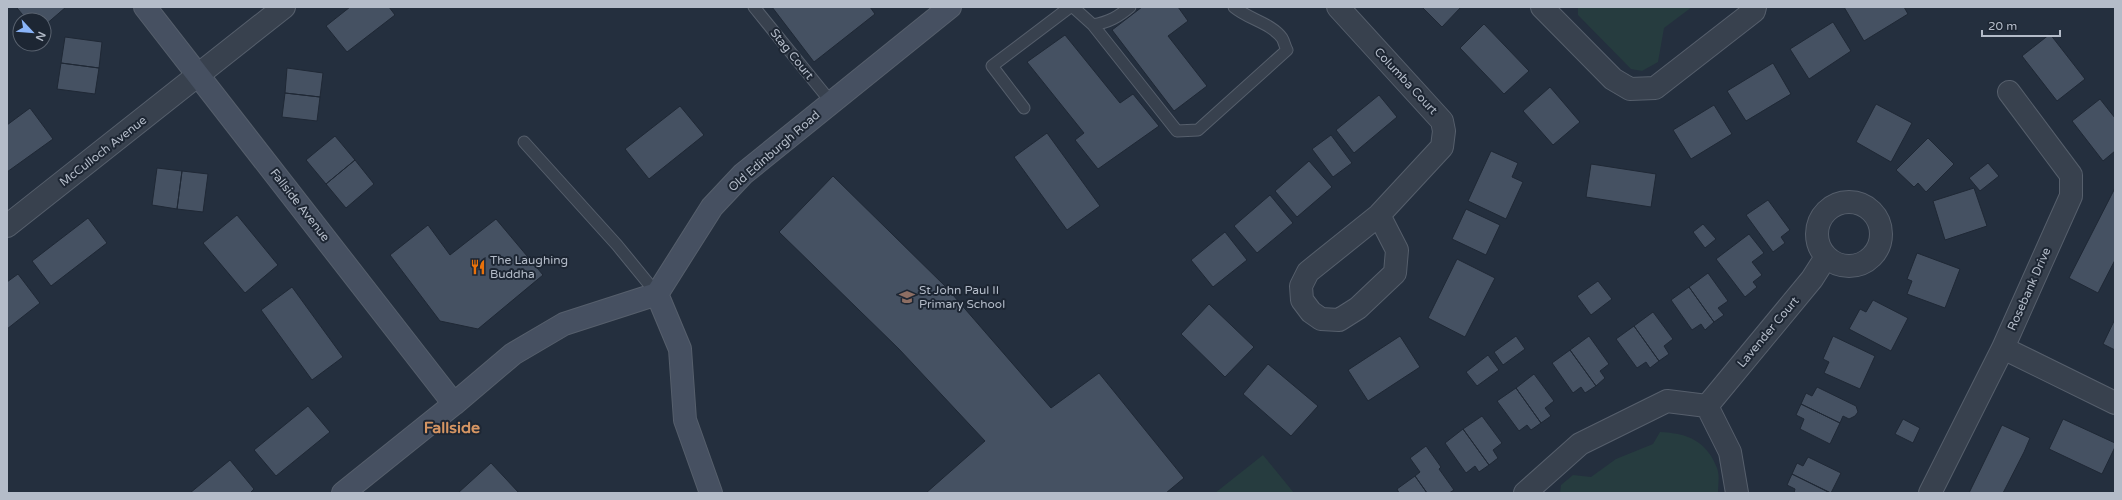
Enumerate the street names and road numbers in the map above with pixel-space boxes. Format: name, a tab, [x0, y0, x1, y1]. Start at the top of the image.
street label: Stag Court	[767, 26, 817, 82]
street label: Columba Court	[1372, 45, 1441, 118]
street label: Old Edinburgh Road	[726, 108, 822, 194]
street label: McCulloch Avenue	[57, 113, 149, 189]
street label: Fallside Avenue	[267, 166, 333, 244]
street label: Rosebank Drive	[2004, 245, 2054, 333]
street label: Lavender Court	[1734, 294, 1802, 370]

